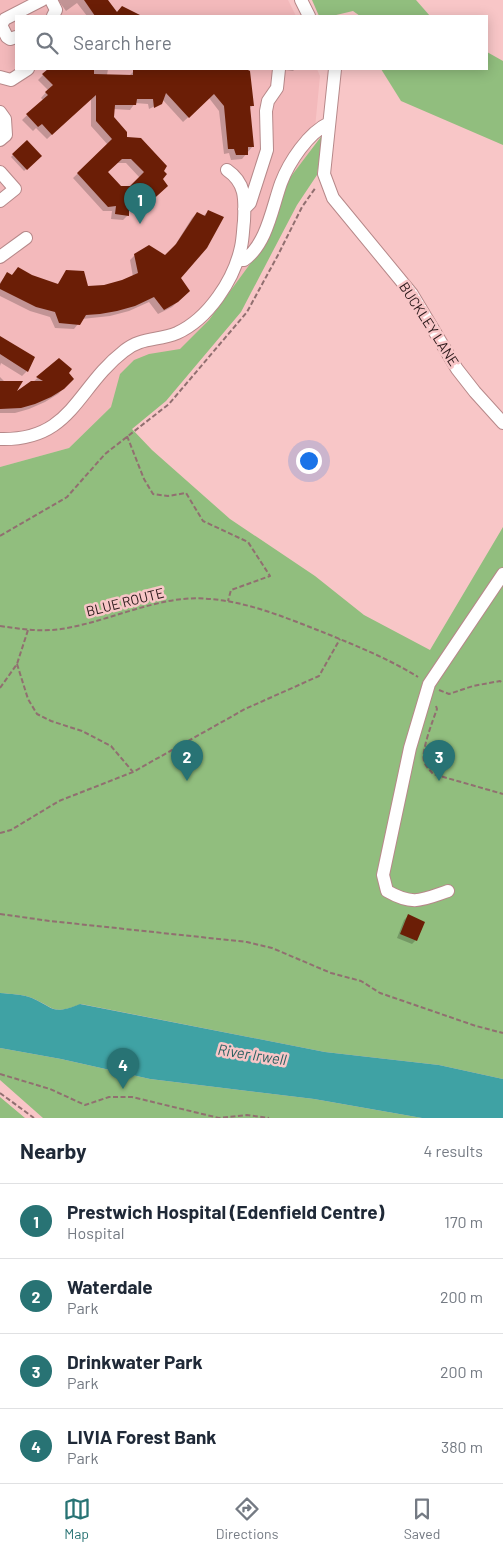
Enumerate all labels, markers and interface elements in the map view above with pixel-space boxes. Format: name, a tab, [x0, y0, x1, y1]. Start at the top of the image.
search box	[15, 15, 488, 70]
icon: search	[33, 29, 61, 57]
text: Search here	[73, 31, 172, 54]
pin: 1	[124, 183, 156, 224]
street label: BUCKLEY LANE	[396, 279, 463, 369]
your location	[296, 448, 322, 474]
street label: BLUE ROUTE	[84, 584, 166, 619]
pin: 2	[171, 740, 203, 781]
pin: 3	[423, 740, 455, 781]
water label: River Irwell	[216, 1040, 288, 1068]
pin: 4	[107, 1048, 139, 1089]
text: Nearby	[20, 1138, 86, 1163]
text: 4 results	[423, 1141, 483, 1160]
text: Prestwich Hospital (Edenfield Centre)	[67, 1200, 384, 1223]
text: 1	[33, 1212, 39, 1231]
text: 170 m	[444, 1212, 483, 1231]
text: Hospital	[67, 1223, 124, 1242]
text: Waterdale	[67, 1275, 153, 1298]
text: 2	[32, 1287, 40, 1306]
text: 200 m	[440, 1287, 483, 1306]
text: Park	[67, 1298, 98, 1317]
text: Drinkwater Park	[67, 1350, 203, 1373]
text: 3	[32, 1362, 40, 1381]
text: 200 m	[440, 1362, 483, 1381]
text: Park	[67, 1373, 98, 1392]
text: LIVIA Forest Bank	[67, 1425, 216, 1448]
text: 4	[31, 1437, 41, 1456]
text: 380 m	[441, 1437, 483, 1456]
text: Park	[67, 1448, 98, 1467]
tab: Map	[63, 1495, 91, 1542]
tab: Directions	[216, 1495, 278, 1542]
tab: Saved	[404, 1495, 440, 1542]

